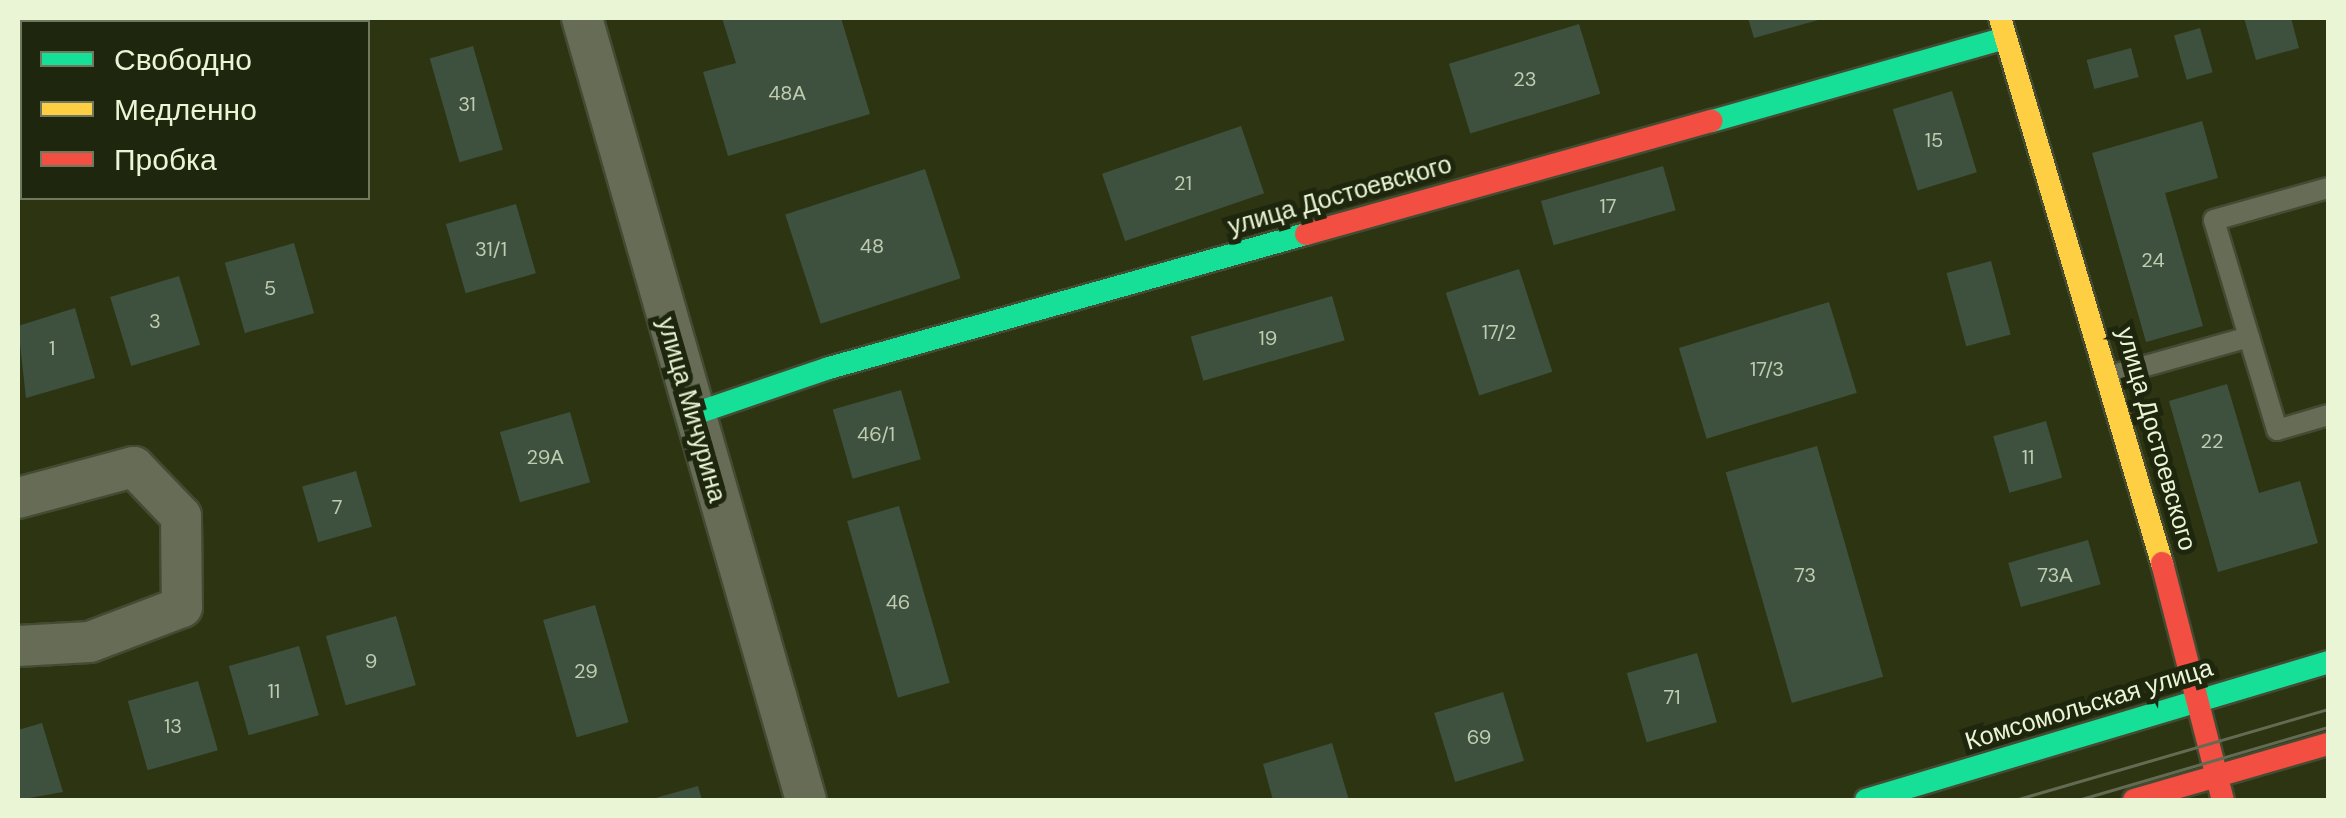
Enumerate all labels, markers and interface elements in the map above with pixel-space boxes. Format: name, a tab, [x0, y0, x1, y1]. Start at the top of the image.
legend	[20, 20, 370, 200]
text: Свободно	[114, 40, 252, 79]
house number: 23	[1513, 67, 1537, 91]
house number: 48А	[768, 81, 806, 105]
text: Медленно	[114, 90, 257, 129]
house number: 31	[458, 92, 476, 116]
house number: 15	[1925, 128, 1943, 152]
text: Пробка	[114, 140, 217, 179]
street label: улица Достоевского	[1225, 150, 1455, 242]
house number: 21	[1174, 171, 1192, 195]
house number: 17	[1600, 194, 1616, 218]
house number: 48	[860, 234, 884, 258]
house number: 31/1	[475, 237, 507, 261]
house number: 24	[2141, 248, 2165, 272]
house number: 5	[264, 276, 276, 300]
house number: 3	[149, 309, 161, 333]
street label: улица Мичурина	[650, 314, 732, 506]
house number: 17/2	[1482, 320, 1516, 344]
street label: улица Достоевского	[2110, 324, 2202, 554]
house number: 19	[1259, 326, 1277, 350]
house number: 1	[49, 336, 55, 360]
house number: 17/3	[1750, 357, 1784, 381]
house number: 46/1	[857, 422, 895, 446]
house number: 22	[2200, 429, 2224, 453]
house number: 29А	[526, 445, 564, 469]
house number: 11	[2022, 445, 2034, 469]
house number: 7	[332, 495, 342, 519]
house number: 73	[1794, 563, 1816, 587]
house number: 73А	[2037, 563, 2073, 587]
house number: 46	[886, 590, 910, 614]
house number: 9	[365, 649, 377, 673]
street label: Комсомольская улица	[1962, 653, 2216, 757]
house number: 29	[574, 659, 598, 683]
house number: 11	[268, 679, 280, 703]
house number: 71	[1664, 685, 1680, 709]
house number: 13	[164, 714, 182, 738]
house number: 69	[1467, 725, 1491, 749]

